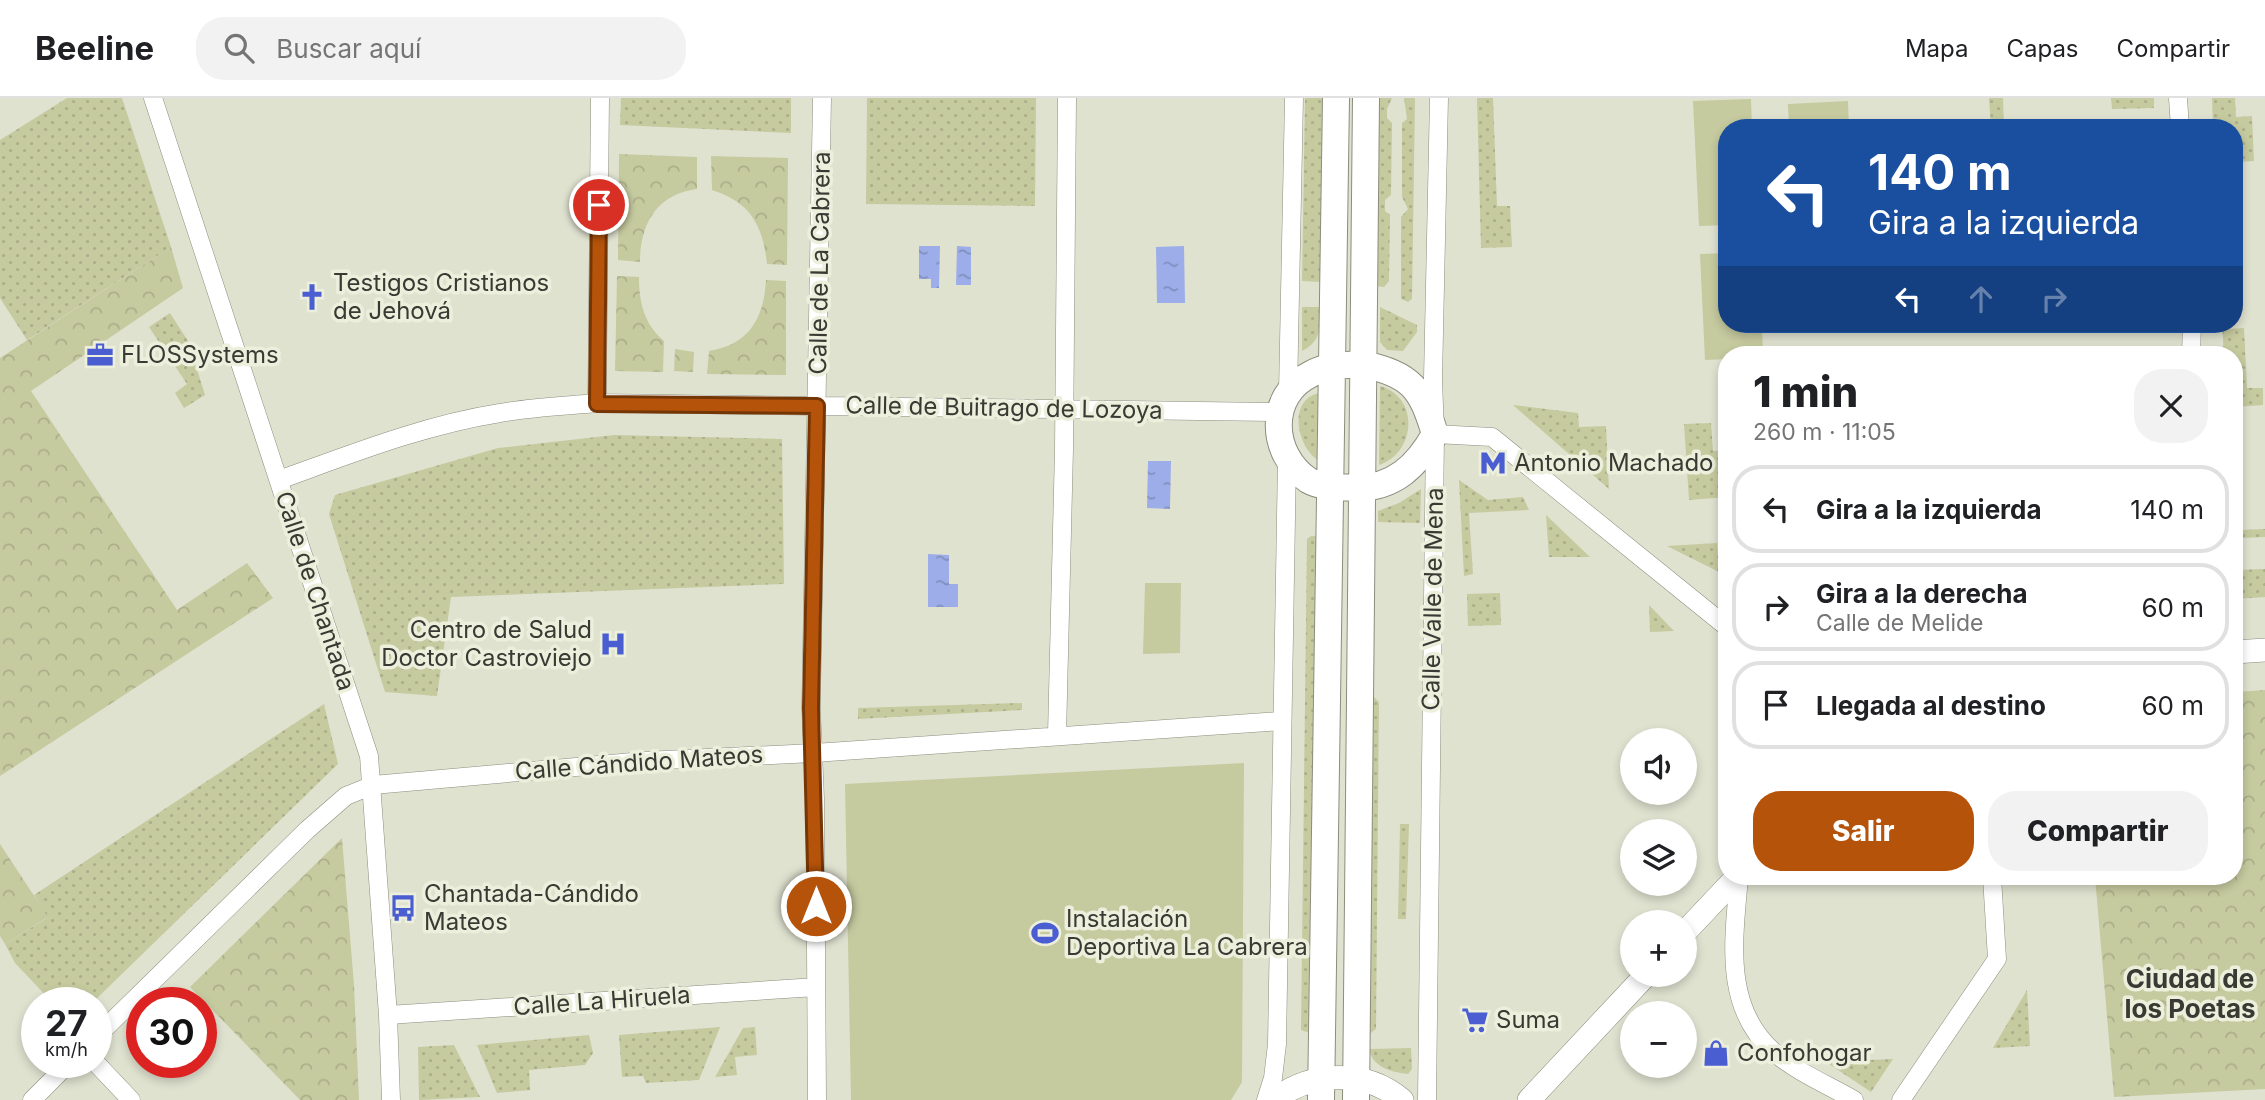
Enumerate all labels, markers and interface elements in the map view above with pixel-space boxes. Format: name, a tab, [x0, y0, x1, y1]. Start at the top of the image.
search box	[196, 17, 686, 80]
text: Beeline	[35, 28, 154, 68]
icon: search	[220, 29, 258, 67]
text: Buscar aquí	[276, 33, 421, 64]
text: Mapa	[1905, 34, 1968, 63]
text: Capas	[2006, 34, 2079, 63]
text: Compartir	[2117, 34, 2230, 63]
text: 140 m	[1868, 143, 2012, 202]
icon: left	[1753, 147, 1844, 238]
street label: Calle de La Cabrera	[803, 151, 836, 375]
pin	[569, 175, 629, 235]
icon: arrive	[580, 186, 618, 224]
text: Gira a la izquierda	[1868, 203, 2139, 242]
place label: Testigos Cristianos de Jehová	[333, 268, 549, 325]
icon: left	[1889, 280, 1927, 318]
icon: ahead	[1962, 280, 2000, 318]
icon: right	[2035, 280, 2073, 318]
church icon: Testigos Cristianos de Jehová	[297, 282, 327, 312]
office icon: FLOSSystems	[85, 340, 115, 370]
place label: FLOSSystems	[121, 340, 279, 369]
text: 1 min	[1753, 366, 1858, 417]
button: close	[2134, 369, 2208, 443]
street label: Calle de Buitrago de Lozoya	[845, 390, 1163, 425]
text: 260 m · 11:05	[1753, 418, 1896, 446]
metro station icon: Antonio Machado	[1478, 448, 1508, 478]
place label: Antonio Machado	[1514, 448, 1714, 477]
street label: Calle Valle de Mena	[1416, 487, 1449, 711]
street label: Calle de Chantada	[270, 488, 361, 694]
icon: left	[1757, 490, 1795, 528]
text: Gira a la izquierda	[1816, 494, 2042, 525]
text: 140 m	[2130, 494, 2204, 525]
text: Gira a la derecha	[1816, 578, 2028, 609]
icon: right	[1757, 588, 1795, 626]
text: 60 m	[2141, 592, 2204, 623]
text: Calle de Melide	[1816, 609, 1984, 637]
place label: Centro de Salud Doctor Castroviejo	[381, 615, 592, 672]
hospital icon: Centro de Salud Doctor Castroviejo	[598, 629, 628, 659]
icon: arrive	[1757, 686, 1795, 724]
text: Llegada al destino	[1816, 690, 2046, 721]
text: 60 m	[2141, 690, 2204, 721]
map controls	[1620, 728, 1697, 1078]
button: sound	[1620, 728, 1697, 805]
street label: Calle Cándido Mateos	[514, 739, 764, 786]
button: Salir	[1753, 791, 1974, 871]
button: Compartir	[1988, 791, 2208, 871]
button: layers	[1620, 819, 1697, 896]
position arrow	[779, 869, 853, 943]
place label: Chantada-Cándido Mateos	[424, 879, 639, 936]
bus stop icon: Chantada-Cándido Mateos	[388, 893, 418, 923]
place label: Instalación Deportiva La Cabrera	[1066, 904, 1308, 961]
button: +	[1620, 910, 1697, 987]
sports icon: Instalación Deportiva La Cabrera	[1030, 918, 1060, 948]
district label: Ciudad de los Poetas	[2124, 963, 2256, 1024]
street label: Calle La Hiruela	[513, 980, 691, 1021]
speed limit sign: 30	[126, 987, 217, 1078]
button: −	[1620, 1001, 1697, 1078]
text: 27	[45, 1002, 88, 1044]
supermarket icon: Suma	[1460, 1005, 1490, 1035]
place label: Suma	[1496, 1005, 1560, 1034]
shop icon: Confohogar	[1701, 1038, 1731, 1068]
place label: Confohogar	[1737, 1038, 1871, 1067]
text: km/h	[45, 1039, 88, 1060]

